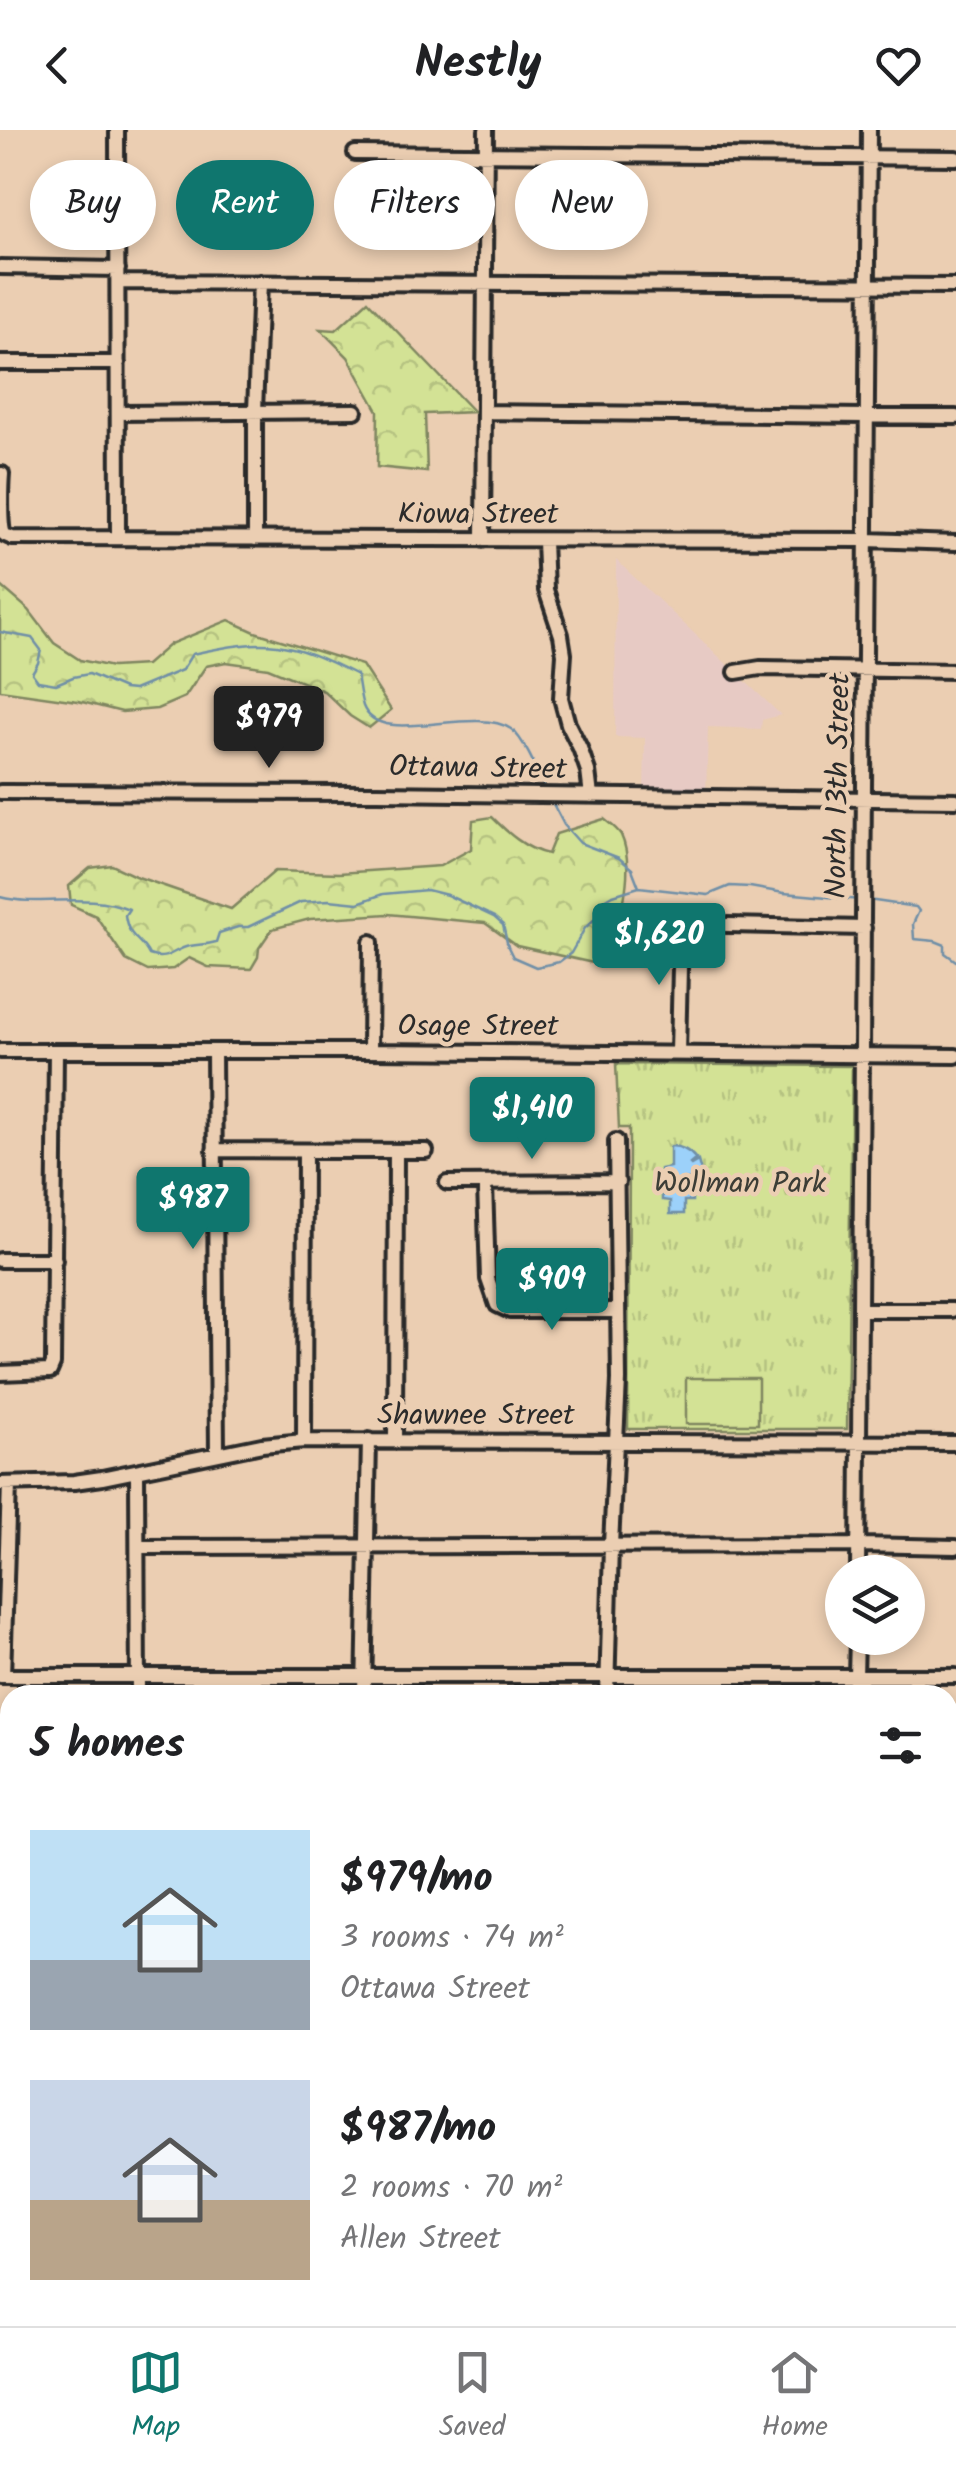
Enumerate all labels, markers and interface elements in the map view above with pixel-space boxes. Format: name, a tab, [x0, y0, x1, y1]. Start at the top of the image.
text: Nestly	[414, 29, 542, 101]
icon: back	[30, 38, 85, 93]
icon: heart	[871, 38, 926, 93]
chip: Buy	[30, 160, 156, 250]
chip: Rent	[176, 160, 314, 250]
chip: Filters	[334, 160, 495, 250]
chip: New	[515, 160, 648, 250]
street label: Kiowa Street	[398, 491, 559, 539]
street label: North 13th Street	[813, 672, 865, 899]
pin: $979	[210, 686, 328, 771]
text: $979	[236, 693, 302, 744]
street label: Ottawa Street	[389, 743, 568, 795]
pin: $1,620	[578, 903, 740, 988]
text: $1,620	[614, 910, 704, 961]
street label: Osage Street	[397, 1003, 559, 1051]
pin: $1,410	[451, 1077, 613, 1162]
text: $1,410	[492, 1084, 572, 1135]
park label: Wollman Park	[654, 1160, 827, 1208]
pin: $987	[134, 1167, 252, 1252]
text: $987	[158, 1174, 228, 1225]
pin: $909	[493, 1248, 611, 1333]
text: $909	[518, 1255, 586, 1306]
street label: Shawnee Street	[377, 1392, 575, 1440]
map controls	[825, 1555, 925, 1655]
button: layers	[825, 1555, 925, 1655]
text: 5 homes	[30, 1712, 185, 1779]
icon: filters	[873, 1718, 928, 1773]
text: $979/mo	[340, 1846, 493, 1913]
icon: home	[110, 1870, 230, 1990]
text: 3 rooms · 74 m²	[340, 1913, 564, 1964]
text: Ottawa Street	[340, 1964, 530, 2015]
text: $987/mo	[340, 2096, 496, 2163]
icon: home	[110, 2120, 230, 2240]
text: 2 rooms · 70 m²	[340, 2163, 562, 2214]
text: Allen Street	[340, 2214, 501, 2265]
tab: Map	[128, 2345, 183, 2450]
tab: Saved	[439, 2345, 506, 2450]
tab: Home	[762, 2345, 828, 2450]

